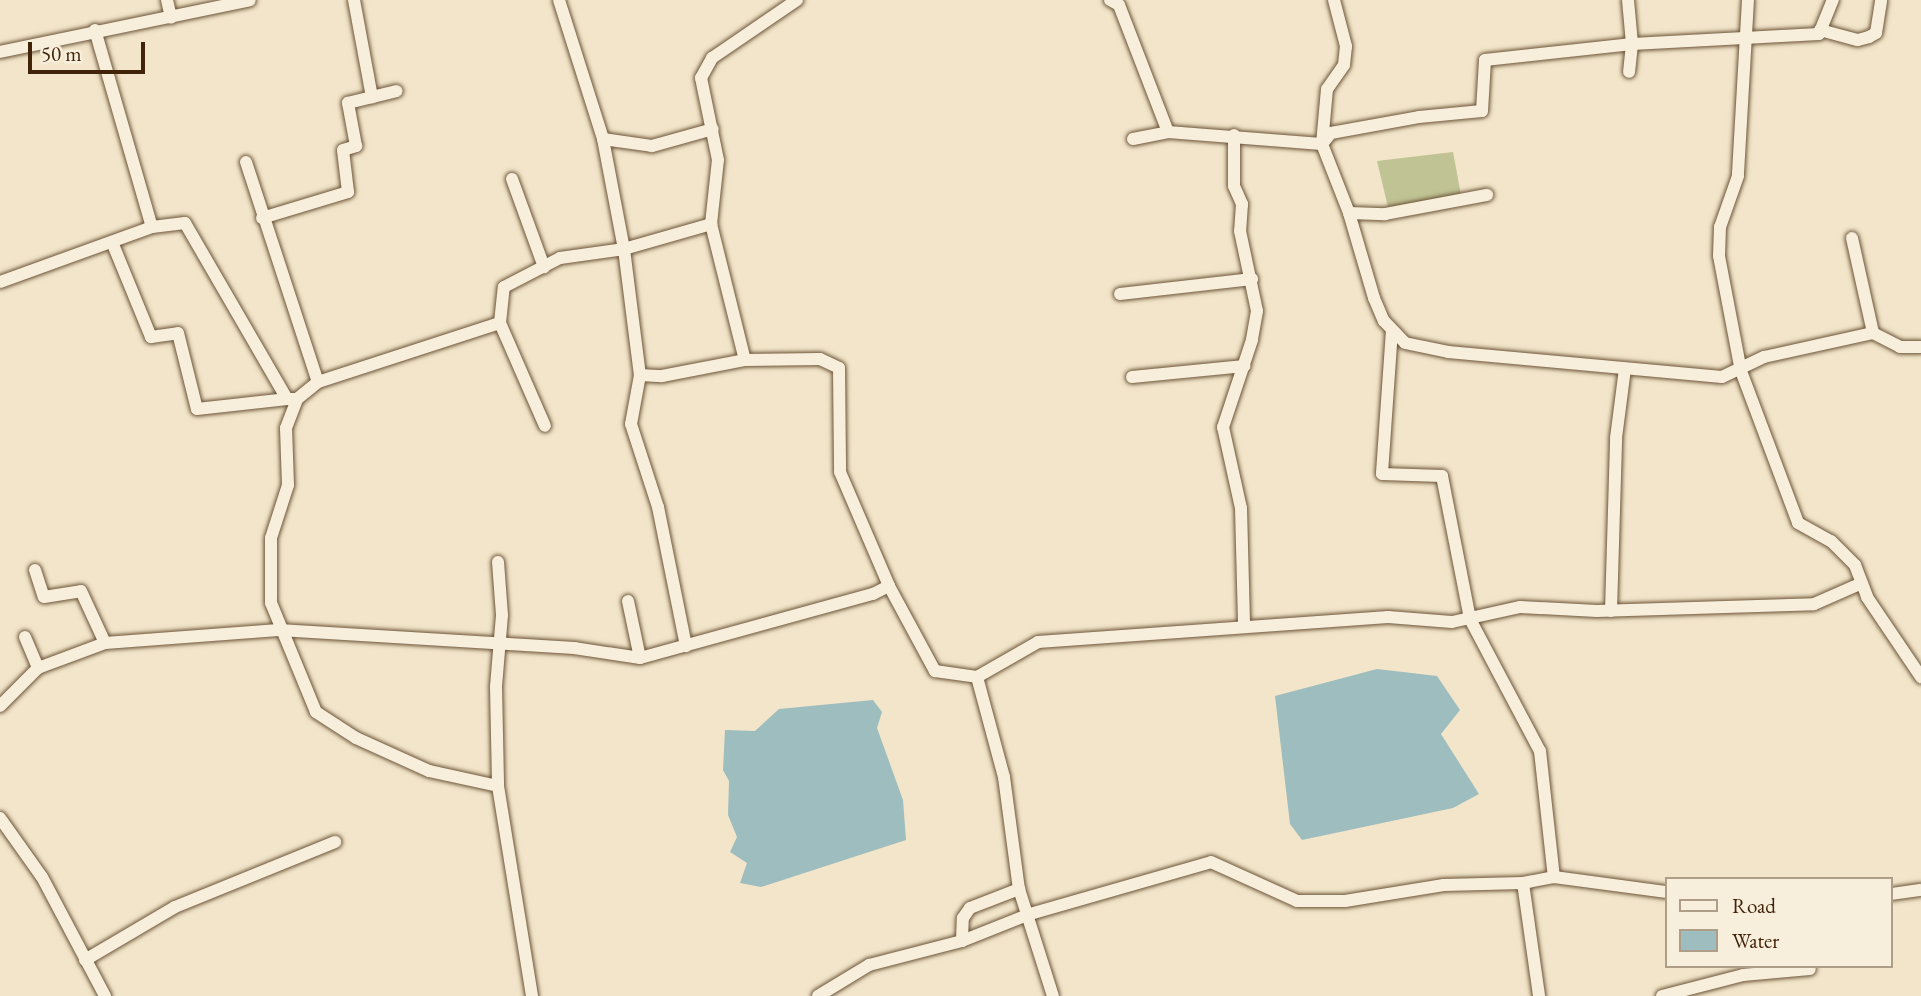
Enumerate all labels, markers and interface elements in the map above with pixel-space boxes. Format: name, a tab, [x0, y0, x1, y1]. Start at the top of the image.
scale bar	[32, 28, 149, 72]
text: 50 m	[41, 40, 82, 67]
legend	[1666, 877, 1893, 968]
text: Road	[1732, 892, 1776, 919]
text: Water	[1732, 927, 1779, 954]

